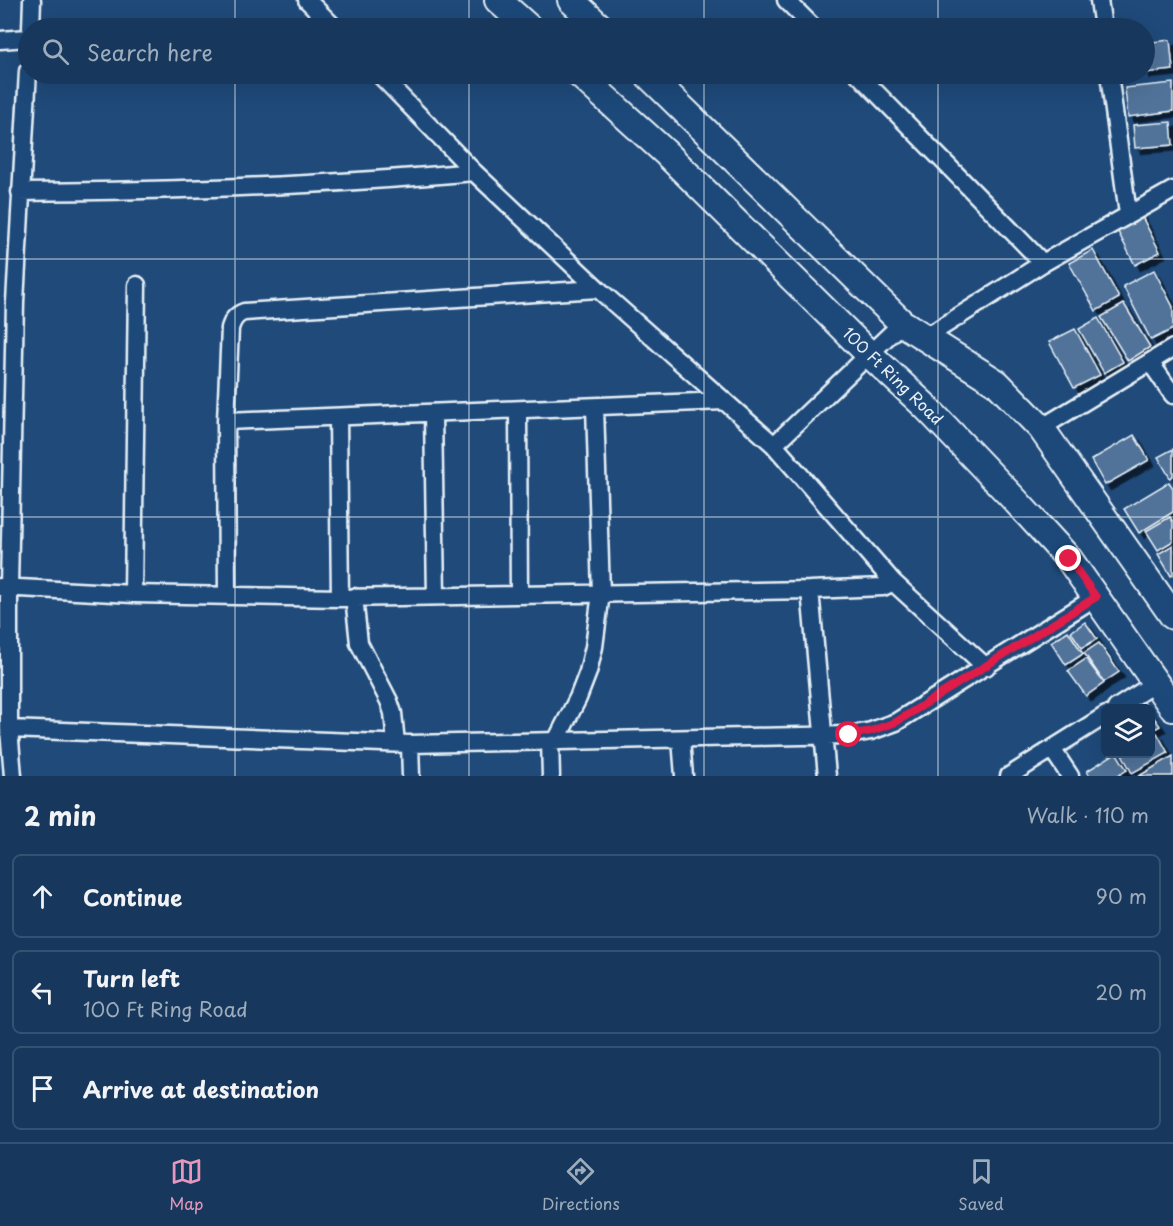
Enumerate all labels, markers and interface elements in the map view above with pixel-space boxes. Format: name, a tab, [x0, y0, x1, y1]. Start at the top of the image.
search box	[18, 18, 1155, 84]
icon: search	[39, 35, 72, 68]
text: Search here	[87, 35, 213, 68]
street label: 100 Ft Ring Road	[838, 321, 949, 430]
route end	[1055, 545, 1081, 571]
map controls	[1101, 704, 1155, 758]
button: layers	[1101, 704, 1155, 758]
route start	[835, 721, 861, 747]
text: 2 min	[24, 796, 97, 835]
text: Walk · 110 m	[1027, 800, 1149, 830]
icon: ahead	[26, 880, 59, 913]
text: Continue	[83, 880, 182, 913]
text: 90 m	[1096, 881, 1147, 911]
text: Turn left	[83, 961, 180, 994]
icon: left	[26, 976, 59, 1009]
text: 20 m	[1095, 977, 1147, 1007]
text: 100 Ft Ring Road	[83, 994, 248, 1024]
icon: arrive	[26, 1072, 59, 1105]
text: Arrive at destination	[83, 1072, 319, 1105]
tab: Map	[169, 1155, 203, 1215]
tab: Directions	[542, 1155, 620, 1215]
tab: Saved	[958, 1155, 1004, 1215]

